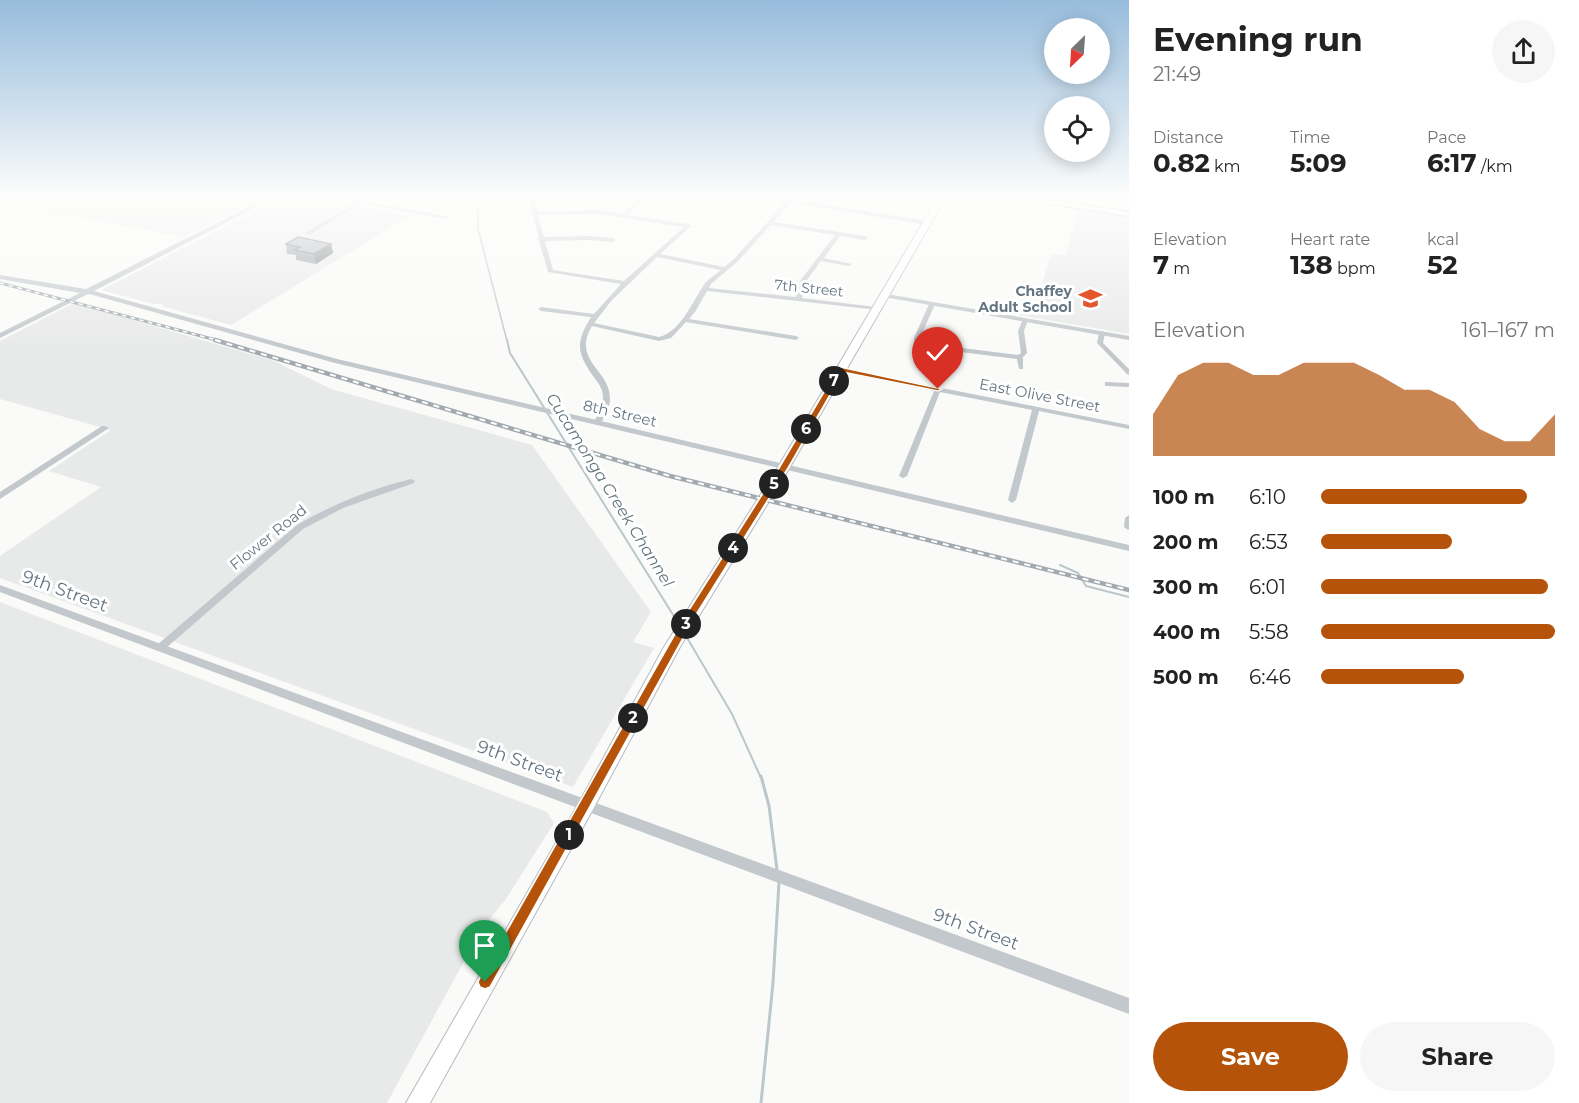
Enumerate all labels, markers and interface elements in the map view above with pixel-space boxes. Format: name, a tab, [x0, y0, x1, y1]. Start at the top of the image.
north arrow	[1044, 18, 1110, 84]
map controls	[1044, 18, 1110, 162]
text: Evening run	[1153, 19, 1363, 59]
button: share	[1492, 20, 1555, 83]
text: 21:49	[1153, 62, 1201, 86]
button: locate	[1044, 96, 1110, 162]
text: Distance	[1153, 128, 1223, 147]
text: Time	[1290, 128, 1330, 147]
text: Pace	[1427, 128, 1466, 147]
text: 0.82	[1153, 147, 1210, 179]
text: 5:09	[1290, 147, 1347, 179]
text: 6:17	[1427, 147, 1477, 179]
text: km	[1210, 157, 1241, 176]
text: /km	[1477, 157, 1513, 176]
text: Elevation	[1153, 230, 1227, 249]
text: Heart rate	[1290, 230, 1370, 249]
text: kcal	[1427, 230, 1459, 249]
text: 7	[1153, 249, 1169, 281]
text: 138	[1290, 249, 1333, 281]
text: 52	[1427, 249, 1458, 281]
text: m	[1169, 259, 1190, 278]
text: bpm	[1333, 259, 1376, 278]
street label: 7th Street	[774, 275, 845, 301]
place label: Chaffey Adult School	[977, 282, 1073, 316]
school or university icon: Chaffey Adult School	[1077, 286, 1103, 312]
text: Elevation	[1153, 318, 1245, 342]
text: 161–167 m	[1461, 318, 1555, 342]
pin	[912, 327, 963, 389]
icon: check	[921, 336, 954, 369]
pin: 7	[819, 366, 849, 396]
text: 7	[829, 371, 839, 390]
street label: East Olive Street	[978, 374, 1102, 416]
water label: Cucamonga Creek Channel	[542, 390, 678, 591]
street label: 8th Street	[581, 395, 659, 431]
pin: 6	[791, 414, 821, 444]
text: 6	[801, 419, 811, 438]
pin: 5	[759, 469, 789, 499]
text: 5	[769, 474, 779, 493]
text: 100 m	[1153, 485, 1215, 509]
text: 6:10	[1249, 485, 1286, 509]
street label: Flower Road	[226, 500, 310, 574]
text: 200 m	[1153, 530, 1219, 554]
text: 6:53	[1249, 530, 1288, 554]
pin: 4	[718, 533, 748, 563]
text: 4	[727, 538, 739, 557]
street label: 9th Street	[19, 565, 111, 617]
text: 300 m	[1153, 575, 1219, 599]
text: 6:01	[1249, 575, 1286, 599]
pin: 3	[671, 609, 701, 639]
text: 3	[681, 614, 691, 633]
text: 400 m	[1153, 620, 1221, 644]
text: 5:58	[1249, 620, 1289, 644]
text: 500 m	[1153, 665, 1219, 689]
text: 6:46	[1249, 665, 1291, 689]
pin: 2	[618, 703, 648, 733]
text: 2	[628, 708, 638, 727]
street label: 9th Street	[474, 735, 566, 787]
pin: 1	[554, 820, 584, 850]
text: 1	[566, 825, 572, 844]
street label: 9th Street	[930, 903, 1022, 955]
pin	[459, 920, 510, 982]
icon: arrive	[468, 929, 501, 962]
button: Save	[1153, 1022, 1348, 1091]
button: Share	[1360, 1022, 1555, 1091]

